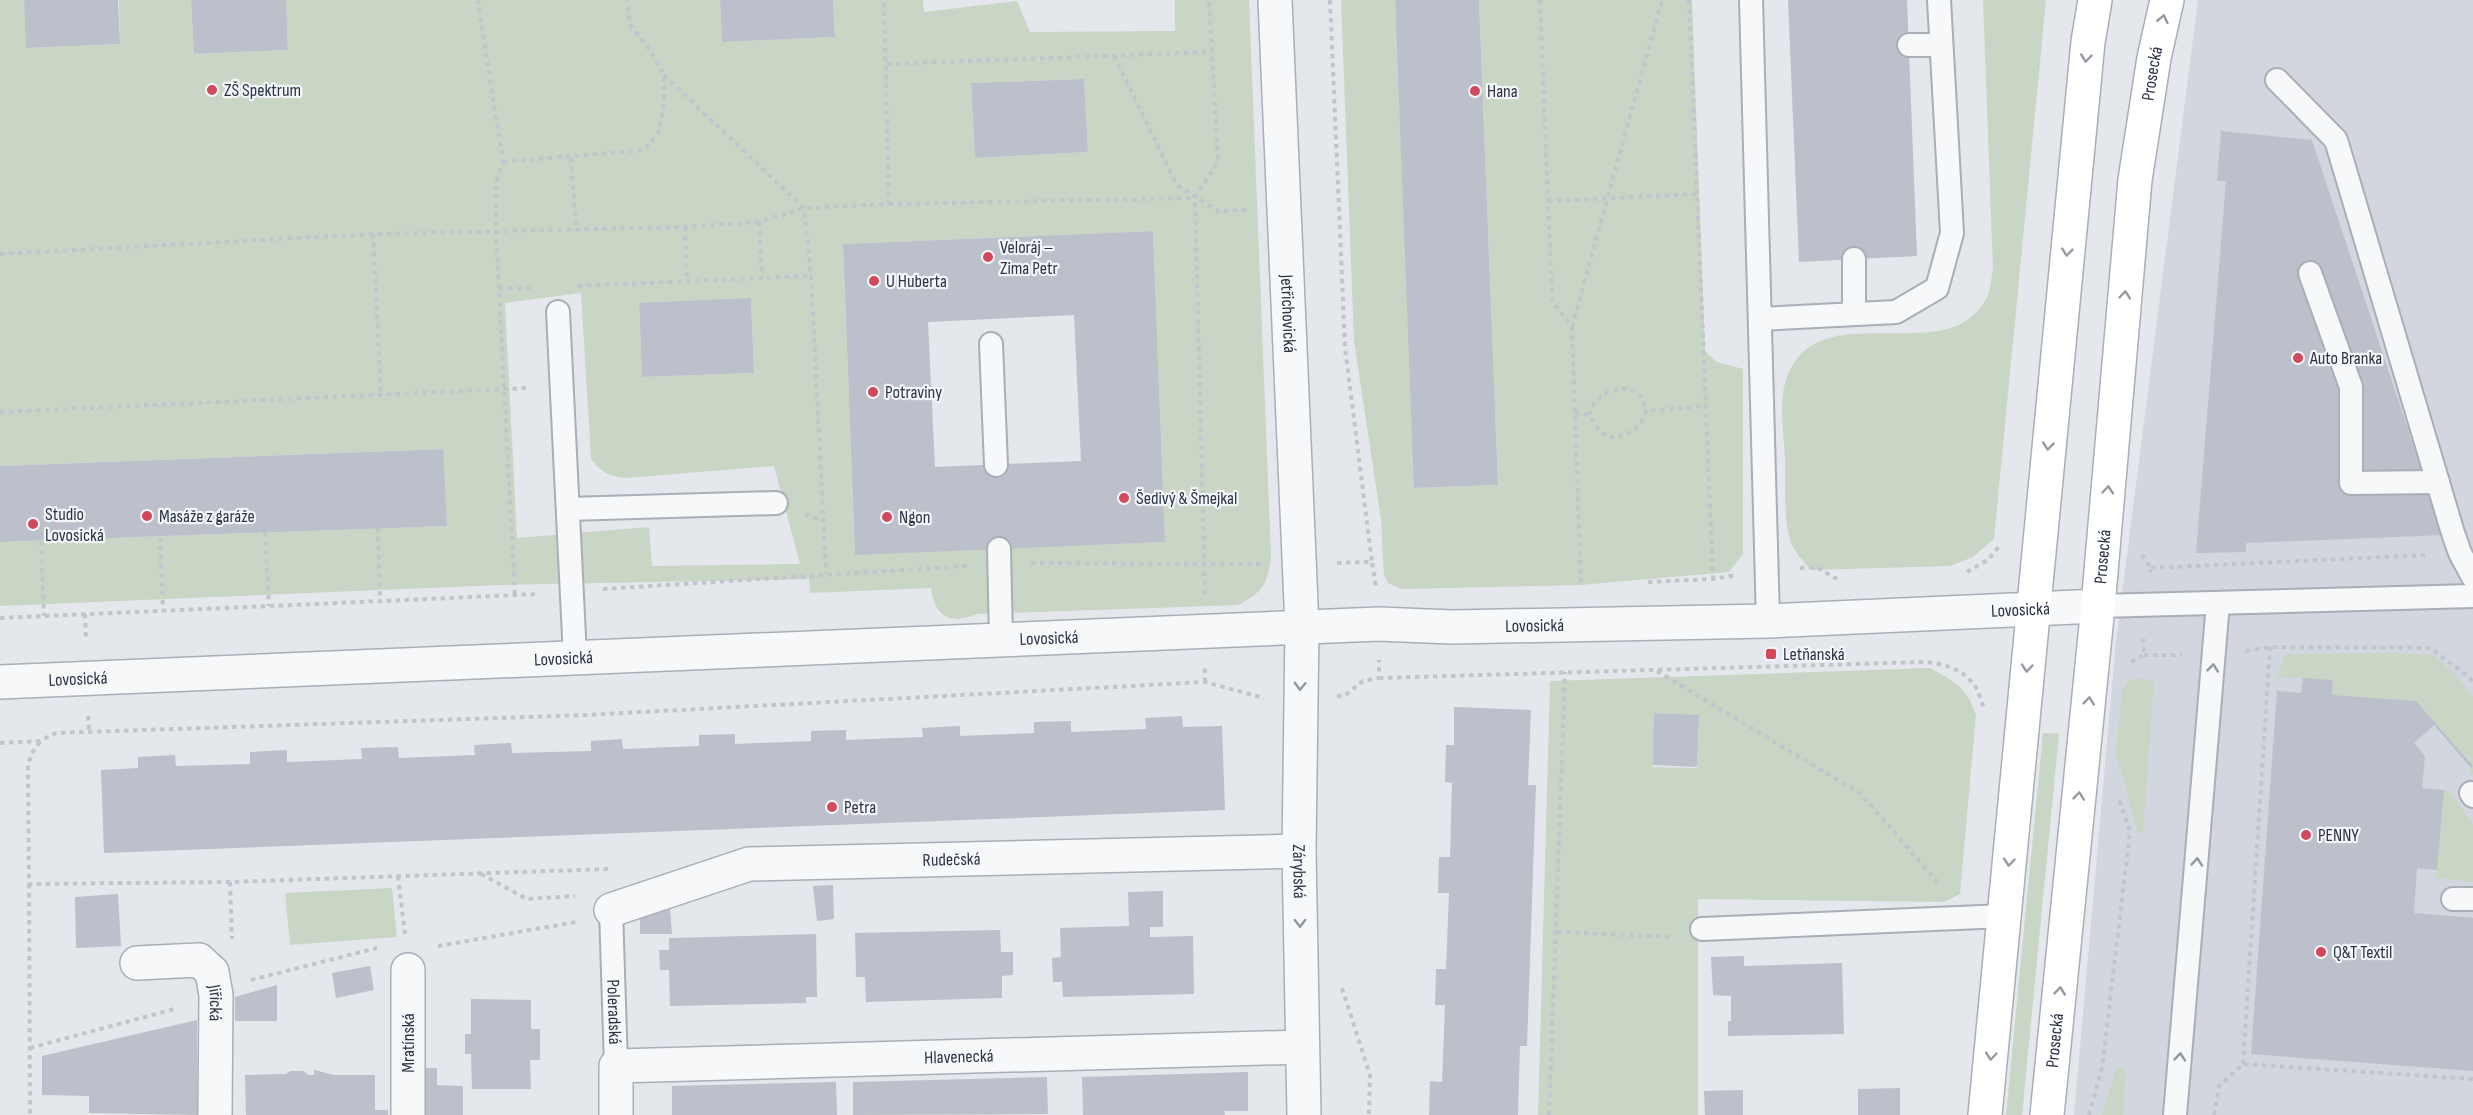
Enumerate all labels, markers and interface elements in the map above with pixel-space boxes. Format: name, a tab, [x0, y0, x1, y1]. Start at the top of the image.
one-way arrow	[2155, 14, 2168, 24]
street label: Prosecká	[2137, 44, 2167, 102]
one-way arrow	[2080, 53, 2093, 62]
place label: ZŠ Spektrum	[224, 80, 301, 101]
place label: Hana	[1487, 81, 1518, 102]
marker: ZŠ Spektrum	[205, 83, 219, 97]
marker: Hana	[1468, 84, 1482, 98]
place label: Veloráj – Zima Petr	[1000, 237, 1058, 279]
one-way arrow	[2061, 247, 2074, 256]
marker: Veloráj – Zima Petr	[981, 250, 995, 264]
place label: U Huberta	[886, 271, 947, 292]
street label: Jetřichovická	[1276, 273, 1301, 353]
marker: U Huberta	[867, 274, 881, 288]
one-way arrow	[2118, 291, 2131, 300]
place label: Auto Branka	[2309, 348, 2382, 369]
marker: Auto Branka	[2291, 351, 2305, 365]
place label: Potraviny	[885, 382, 942, 403]
marker: Potraviny	[866, 385, 880, 399]
one-way arrow	[2042, 441, 2055, 451]
one-way arrow	[2102, 485, 2115, 494]
place label: Šedivý & Šmejkal	[1136, 488, 1237, 509]
marker: Šedivý & Šmejkal	[1117, 491, 1131, 505]
place label: Studio Lovosická	[45, 504, 104, 546]
place label: Masáže z garáže	[159, 506, 255, 527]
place label: Ngon	[899, 507, 930, 528]
marker: Masáže z garáže	[140, 509, 154, 523]
marker: Ngon	[880, 510, 894, 524]
marker: Studio Lovosická	[26, 517, 40, 531]
street label: Prosecká	[2089, 528, 2115, 585]
street label: Lovosická	[1990, 598, 2050, 621]
street label: Lovosická	[1505, 614, 1564, 636]
street label: Lovosická	[1019, 626, 1079, 650]
place label: Letňanská	[1783, 644, 1845, 665]
street label: Lovosická	[534, 647, 593, 670]
marker: Letňanská	[1764, 647, 1778, 661]
one-way arrow	[2021, 663, 2034, 672]
one-way arrow	[2206, 664, 2219, 673]
street label: Lovosická	[48, 667, 108, 690]
one-way arrow	[1294, 681, 1307, 690]
one-way arrow	[2082, 697, 2095, 706]
one-way arrow	[2072, 792, 2085, 801]
place label: Petra	[844, 797, 876, 818]
marker: Petra	[825, 800, 839, 814]
place label: PENNY	[2318, 825, 2359, 846]
marker: PENNY	[2299, 828, 2313, 842]
street label: Zárybská	[1288, 844, 1310, 899]
street label: Rudečská	[922, 848, 981, 870]
one-way arrow	[2003, 857, 2016, 866]
one-way arrow	[2190, 858, 2203, 867]
one-way arrow	[1294, 918, 1306, 927]
place label: Q&T Textil	[2333, 942, 2392, 963]
marker: Q&T Textil	[2314, 945, 2328, 959]
street label: Poleradská	[603, 979, 626, 1045]
street label: Jiřická	[204, 982, 227, 1021]
one-way arrow	[2053, 986, 2066, 995]
street label: Prosecká	[2041, 1012, 2068, 1069]
street label: Mratínská	[398, 1013, 419, 1073]
street label: Hlavenecká	[924, 1045, 994, 1068]
one-way arrow	[1985, 1051, 1998, 1061]
one-way arrow	[2173, 1052, 2186, 1061]

